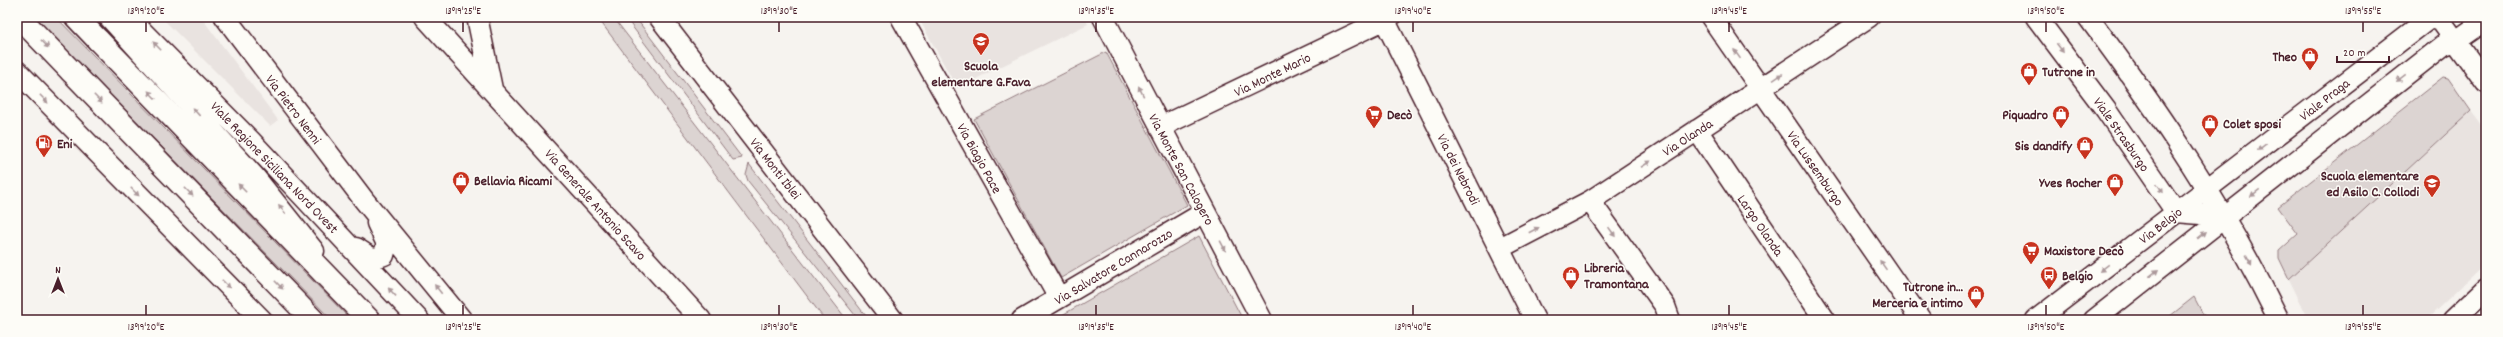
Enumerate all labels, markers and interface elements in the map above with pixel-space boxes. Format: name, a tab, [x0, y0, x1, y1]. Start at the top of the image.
text: 13°19'20"E	[128, 5, 165, 19]
text: 13°19'25"E	[445, 5, 481, 19]
text: 13°19'30"E	[761, 5, 798, 19]
text: 13°19'35"E	[1078, 5, 1114, 19]
text: 13°19'40"E	[1395, 5, 1432, 19]
text: 13°19'45"E	[1711, 5, 1747, 19]
text: 13°19'50"E	[2028, 5, 2065, 19]
text: 13°19'55"E	[2345, 5, 2381, 19]
school or university icon: Scuola elementare G.Fava	[971, 31, 991, 56]
scale bar	[2337, 38, 2389, 64]
one-way arrow	[40, 39, 50, 49]
one-way arrow	[152, 41, 162, 51]
one-way arrow	[2056, 43, 2064, 54]
text: 20 m	[2343, 45, 2366, 62]
shop icon: Theo	[2300, 46, 2320, 71]
place label: Theo	[2273, 48, 2297, 68]
street label: Via Monte Mario	[1231, 49, 1315, 103]
one-way arrow	[1733, 49, 1741, 59]
place label: Scuola elementare G.Fava	[932, 57, 1032, 93]
shop icon: Tutrone in	[2019, 61, 2039, 86]
place label: Tutrone in	[2042, 63, 2096, 83]
street label: Via Pietro Nenni	[260, 71, 325, 150]
one-way arrow	[1773, 73, 1783, 81]
street label: Viale Praga	[2296, 74, 2355, 127]
one-way arrow	[2396, 74, 2407, 82]
one-way arrow	[1138, 85, 1144, 97]
one-way arrow	[147, 90, 156, 100]
one-way arrow	[39, 94, 49, 104]
one-way arrow	[94, 94, 103, 104]
street label: Viale Strasburgo	[2087, 94, 2154, 177]
street label: Viale Regione Siciliana Nord Ovest	[205, 98, 342, 239]
supermarket icon: Decò	[1364, 104, 1384, 129]
shop icon: Piquadro	[2051, 104, 2071, 129]
place label: Decò	[1387, 106, 1412, 126]
place label: Piquadro	[2002, 106, 2048, 126]
one-way arrow	[191, 107, 200, 117]
street label: Via Monte San Calogero	[1142, 111, 1218, 229]
shop icon: Colet sposi	[2200, 113, 2220, 138]
street label: Via Olanda	[1659, 115, 1718, 162]
place label: Colet sposi	[2223, 115, 2281, 135]
street label: Via Biagio Pace	[951, 120, 1006, 198]
street label: Via Lussemburgo	[1781, 127, 1848, 211]
street label: Via dei Nebrodi	[1431, 131, 1484, 209]
fuel station icon: Eni	[34, 133, 54, 158]
street label: Via Monti Iblei	[744, 134, 805, 205]
place label: Eni	[57, 135, 73, 155]
shop icon: Sis dandify	[2075, 135, 2095, 160]
place label: Sis dandify	[2015, 137, 2073, 157]
one-way arrow	[2256, 143, 2267, 151]
street label: Via Generale Antonio Scavo	[539, 145, 650, 265]
one-way arrow	[1641, 160, 1651, 168]
place label: Scuola elementare ed Asilo C. Collodi	[2321, 167, 2419, 203]
shop icon: Bellavia Ricami	[451, 170, 471, 195]
place label: Bellavia Ricami	[474, 172, 552, 192]
shop icon: Yves Rocher	[2105, 172, 2125, 197]
school or university icon: Scuola elementare ed Asilo C. Collodi	[2422, 173, 2442, 198]
place label: Yves Rocher	[2038, 174, 2103, 194]
one-way arrow	[237, 183, 247, 193]
one-way arrow	[2156, 183, 2164, 193]
one-way arrow	[130, 187, 140, 197]
one-way arrow	[184, 187, 194, 197]
one-way arrow	[2250, 188, 2260, 196]
street label: Largo Olanda	[1731, 191, 1788, 261]
street label: Via Belgio	[2135, 203, 2187, 250]
one-way arrow	[277, 204, 286, 215]
street label: Via Salvatore Cannarozzo	[1051, 224, 1177, 311]
one-way arrow	[1528, 227, 1540, 233]
one-way arrow	[1608, 227, 1616, 237]
one-way arrow	[2196, 231, 2207, 239]
supermarket icon: Maxistore Decò	[2021, 240, 2041, 265]
one-way arrow	[1220, 241, 1227, 252]
place label: Maxistore Decò	[2044, 242, 2124, 262]
one-way arrow	[2246, 254, 2253, 266]
north arrow	[38, 259, 78, 299]
place label: Libreria Tramontana	[1584, 259, 1650, 295]
one-way arrow	[1879, 260, 1887, 270]
text: N	[55, 263, 61, 279]
one-way arrow	[2099, 264, 2110, 272]
shop icon: Libreria Tramontana	[1561, 265, 1581, 290]
bus stop icon: Belgio	[2039, 265, 2059, 290]
place label: Belgio	[2062, 267, 2093, 287]
one-way arrow	[2149, 268, 2160, 277]
place label: Tutrone in... Merceria e intimo	[1872, 278, 1963, 314]
one-way arrow	[221, 279, 231, 289]
one-way arrow	[275, 280, 284, 290]
one-way arrow	[433, 284, 442, 295]
shop icon: Tutrone in... Merceria e intimo	[1966, 284, 1986, 309]
one-way arrow	[388, 287, 397, 296]
text: 13°19'20"E	[128, 321, 165, 335]
text: 13°19'25"E	[445, 321, 481, 335]
text: 13°19'30"E	[761, 321, 798, 335]
text: 13°19'35"E	[1078, 321, 1114, 335]
text: 13°19'40"E	[1395, 321, 1432, 335]
text: 13°19'45"E	[1711, 321, 1747, 335]
text: 13°19'50"E	[2028, 321, 2065, 335]
text: 13°19'55"E	[2345, 321, 2381, 335]

